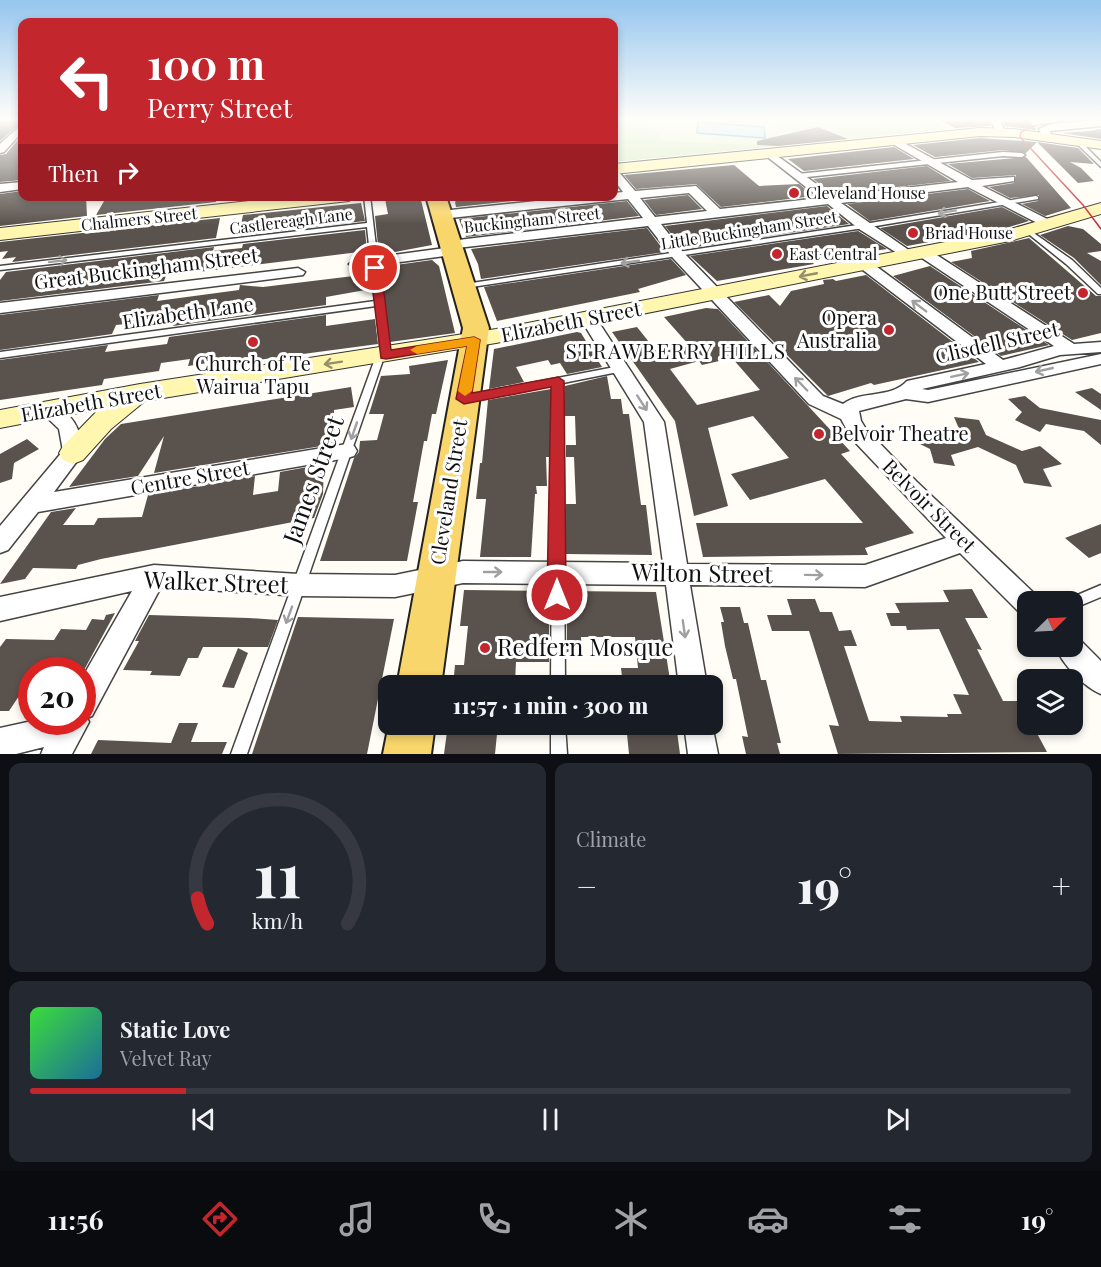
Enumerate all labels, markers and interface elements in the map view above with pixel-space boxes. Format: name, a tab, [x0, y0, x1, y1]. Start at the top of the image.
text: 100 m	[147, 35, 265, 91]
icon: left	[48, 42, 126, 120]
text: Perry Street	[147, 89, 292, 125]
icon: right	[111, 156, 144, 189]
text: Then	[48, 158, 99, 188]
place label: Cleveland House	[806, 182, 926, 203]
marker: Cleveland House	[787, 186, 801, 200]
street label: Chalmers Street	[80, 202, 198, 235]
street label: Buckingham Street	[463, 202, 601, 237]
street label: Castlereagh Lane	[228, 203, 354, 238]
street label: Little Buckingham Street	[659, 205, 839, 254]
one-way arrow	[937, 207, 957, 218]
place label: Briad House	[925, 222, 1013, 243]
marker: Briad House	[906, 226, 920, 240]
street label: Great Buckingham Street	[32, 240, 260, 295]
pin	[349, 242, 400, 293]
place label: East Central	[789, 243, 878, 264]
marker: East Central	[770, 247, 784, 261]
icon: arrive	[358, 251, 391, 284]
one-way arrow	[48, 255, 68, 266]
one-way arrow	[620, 256, 640, 267]
one-way arrow	[798, 270, 818, 281]
place label: One Butt Street	[933, 278, 1072, 305]
marker: One Butt Street	[1076, 286, 1090, 300]
street label: Elizabeth Lane	[120, 289, 255, 334]
street label: Elizabeth Street	[498, 294, 644, 347]
one-way arrow	[912, 299, 928, 312]
place label: Opera Australia	[796, 303, 877, 353]
street label: Clisdell Street	[932, 314, 1062, 369]
marker: Opera Australia	[882, 323, 896, 337]
marker: Church of Te Wairua Tapu	[246, 335, 260, 349]
district label: STRAWBERRY HILLS	[565, 336, 787, 364]
place label: Church of Te Wairua Tapu	[195, 349, 311, 399]
one-way arrow	[324, 358, 344, 369]
one-way arrow	[1034, 364, 1053, 376]
one-way arrow	[950, 368, 969, 380]
street label: Elizabeth Street	[18, 376, 164, 427]
one-way arrow	[794, 377, 808, 392]
one-way arrow	[636, 394, 648, 411]
street label: James Street	[274, 410, 350, 549]
street label: Cleveland Street	[423, 416, 472, 566]
place label: Belvoir Theatre	[831, 419, 969, 446]
one-way arrow	[348, 421, 359, 440]
marker: Belvoir Theatre	[812, 427, 826, 441]
street label: Belvoir Street	[877, 452, 983, 558]
street label: Centre Street	[128, 453, 252, 500]
street label: Wilton Street	[630, 555, 774, 589]
street label: Walker Street	[142, 562, 289, 600]
position arrow	[525, 563, 589, 627]
one-way arrow	[482, 566, 502, 578]
one-way arrow	[803, 569, 823, 581]
north arrow	[1017, 591, 1083, 657]
map controls	[1017, 591, 1083, 735]
one-way arrow	[282, 605, 293, 624]
one-way arrow	[679, 619, 690, 639]
place label: Redfern Mosque	[497, 630, 673, 662]
marker: Redfern Mosque	[478, 641, 492, 655]
speed limit sign: 20	[18, 657, 96, 735]
button: layers	[1017, 669, 1083, 735]
text: 11:57 · 1 min · 300 m	[453, 690, 648, 720]
text: Climate	[576, 825, 646, 852]
text: 11	[254, 830, 301, 914]
text: 19°	[797, 855, 852, 915]
text: −	[576, 863, 597, 907]
text: +	[1052, 863, 1071, 907]
text: km/h	[252, 907, 304, 935]
text: Static Love	[120, 1014, 230, 1044]
text: Velvet Ray	[120, 1044, 212, 1071]
icon: previous	[187, 1103, 220, 1136]
icon: pause	[534, 1103, 567, 1136]
icon: next	[881, 1103, 914, 1136]
icon: directions	[199, 1198, 241, 1240]
icon: music	[336, 1198, 378, 1240]
icon: phone	[473, 1198, 515, 1240]
icon: climate	[610, 1198, 652, 1240]
icon: car	[747, 1198, 789, 1240]
icon: filters	[884, 1198, 926, 1240]
text: 11:56	[48, 1201, 104, 1237]
text: 19°	[1021, 1201, 1053, 1237]

